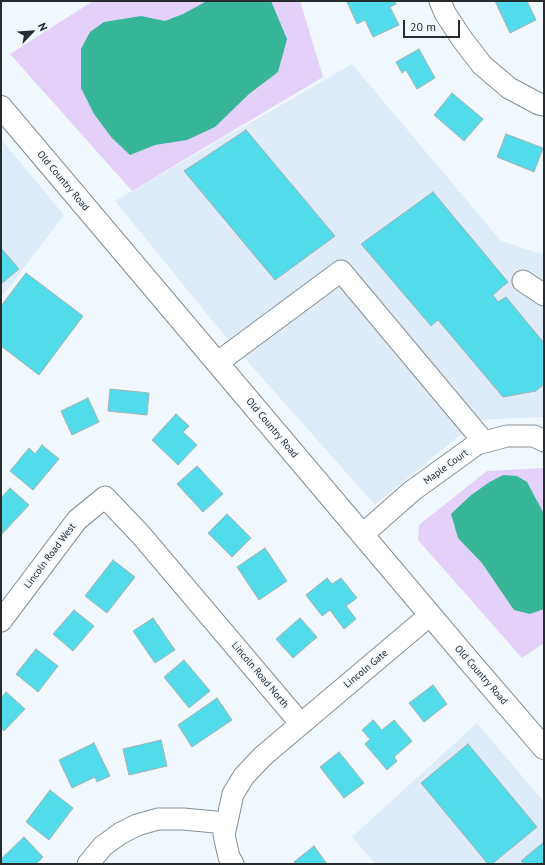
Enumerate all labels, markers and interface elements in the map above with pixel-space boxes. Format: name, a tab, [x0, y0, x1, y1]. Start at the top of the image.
north arrow	[12, 12, 52, 52]
scale bar	[405, 12, 462, 38]
text: 20 m	[410, 19, 436, 34]
text: N	[35, 21, 51, 33]
street label: Old Country Road	[34, 149, 92, 213]
street label: Old Country Road	[243, 396, 301, 460]
street label: Maple Court	[421, 447, 471, 487]
street label: Lincoln Road West	[22, 521, 78, 591]
street label: Lincoln Road North	[229, 640, 291, 710]
street label: Old Country Road	[452, 643, 510, 707]
street label: Lincoln Gate	[342, 647, 390, 691]

